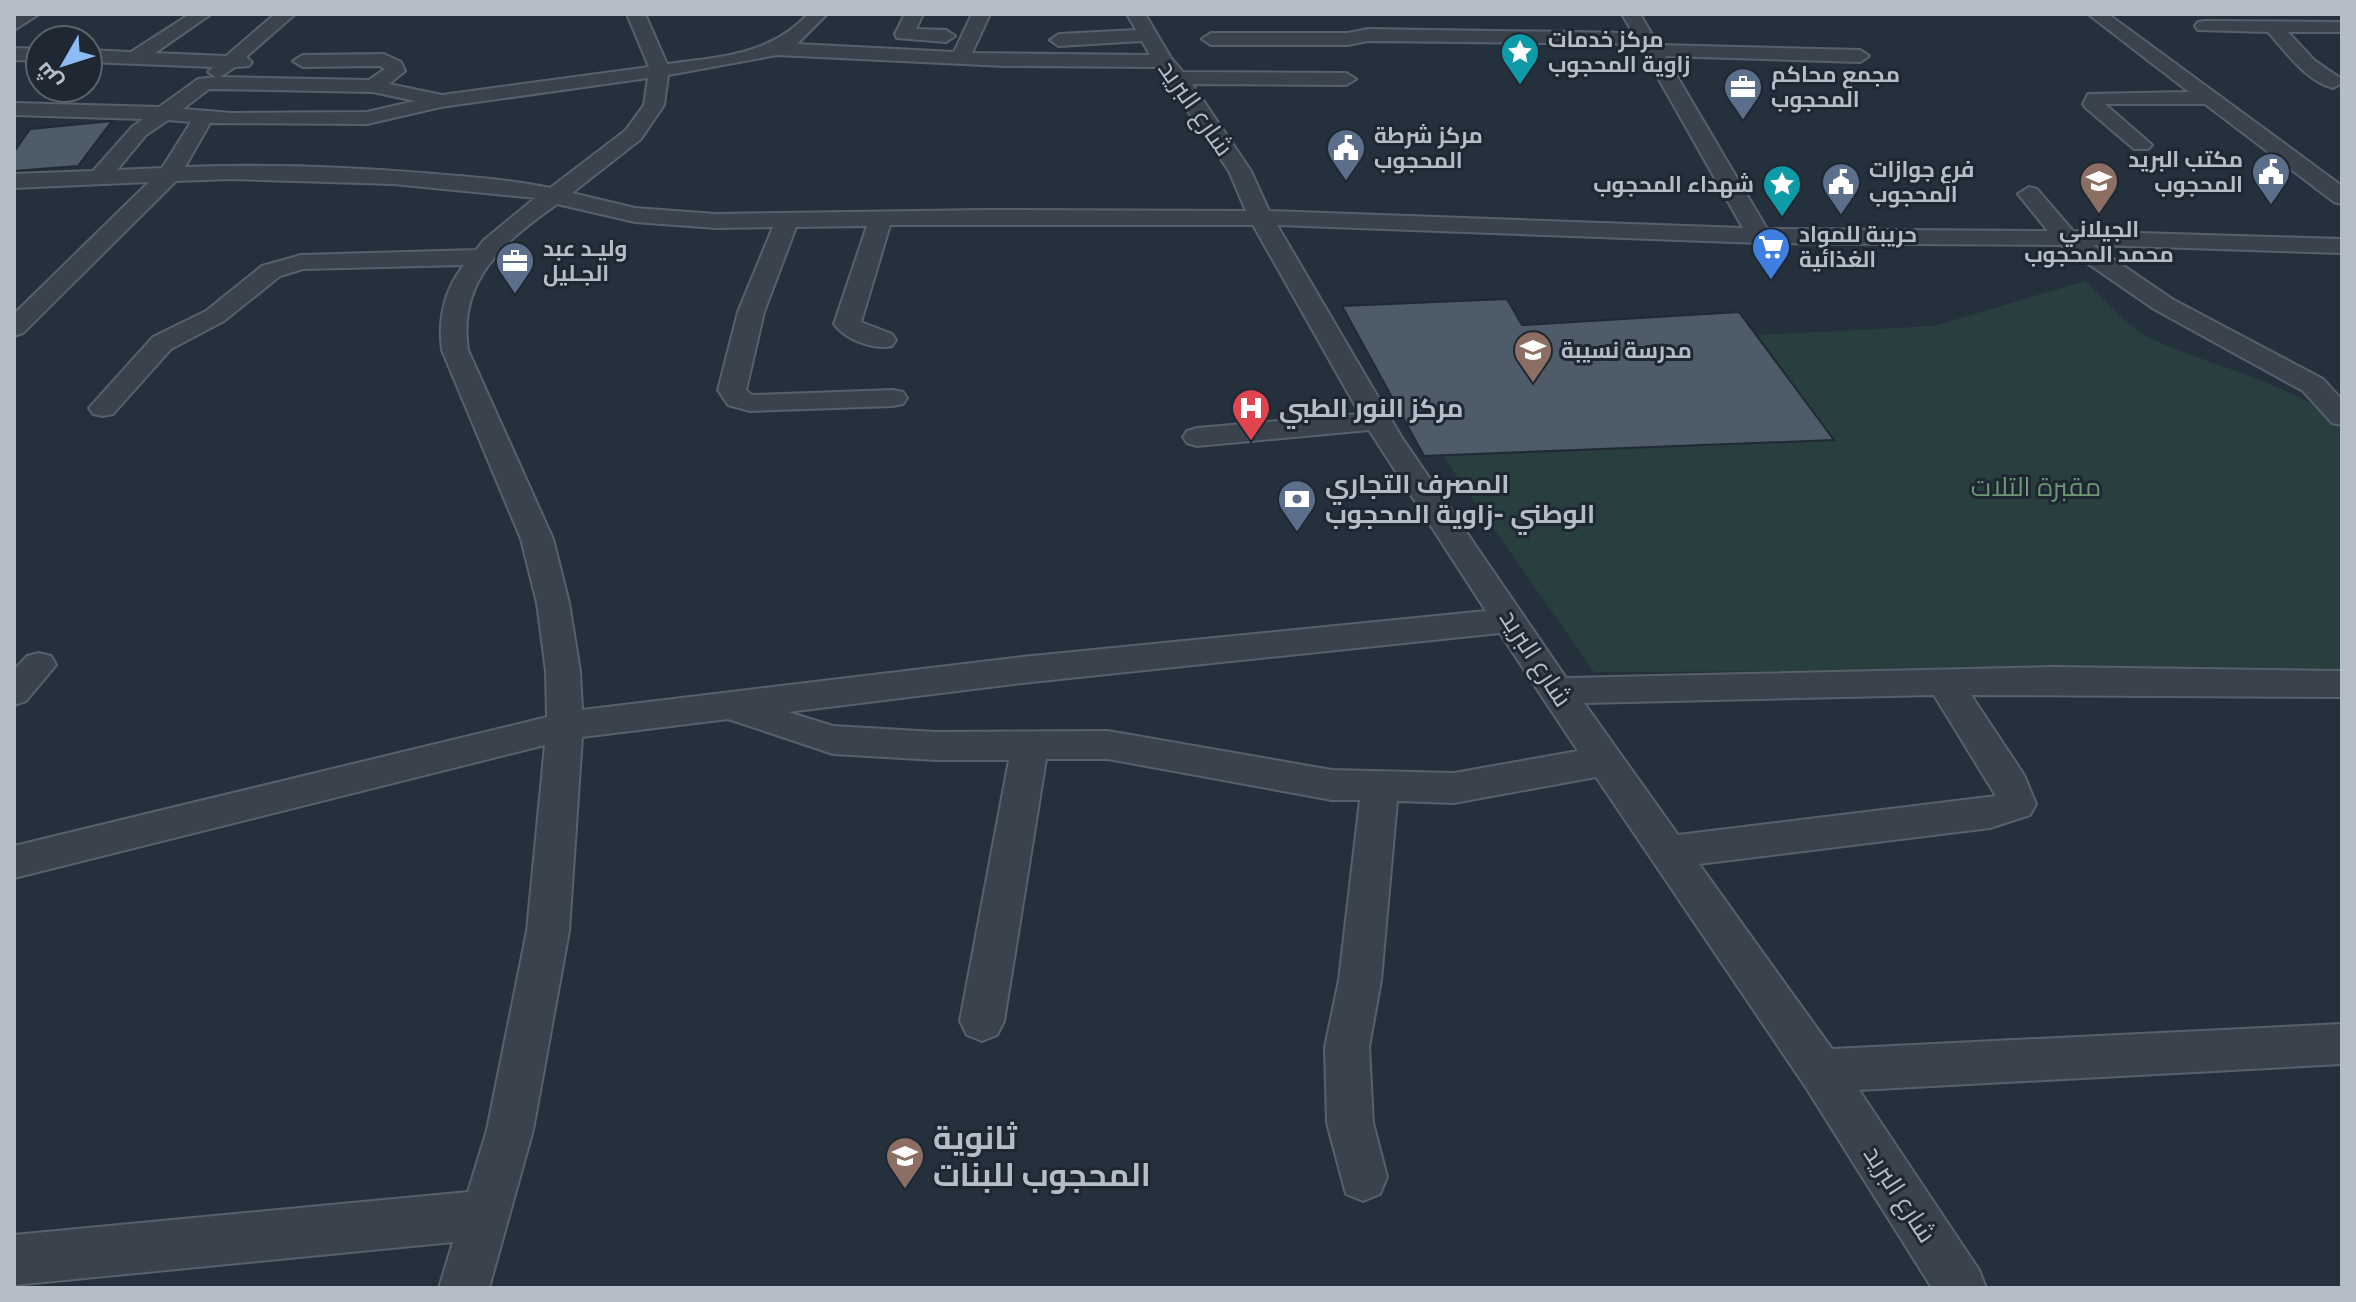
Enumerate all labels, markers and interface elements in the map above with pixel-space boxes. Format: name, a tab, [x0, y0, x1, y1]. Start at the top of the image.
north arrow	[24, 24, 104, 104]
place label: مركز خدمات زاوية المحجوب	[1548, 26, 1690, 78]
place icon: مركز خدمات زاوية المحجوب	[1499, 31, 1541, 86]
street label: شارع البريد	[1151, 55, 1240, 163]
text: ش	[29, 57, 68, 96]
place label: مجمع محاكم المحجوب	[1771, 61, 1900, 113]
office icon: مجمع محاكم المحجوب	[1722, 66, 1764, 121]
place label: مركز شرطة المحجوب	[1374, 122, 1483, 174]
public building icon: مركز شرطة المحجوب	[1325, 127, 1367, 182]
place label: مكتب البريد المحجوب	[2128, 146, 2243, 198]
public building icon: مكتب البريد المحجوب	[2250, 151, 2292, 206]
place label: فرع جوازات المحجوب	[1869, 156, 1974, 208]
school or university icon: الجيلاني محمد المحجوب	[2078, 160, 2120, 215]
public building icon: فرع جوازات المحجوب	[1820, 161, 1862, 216]
place icon: شهداء المحجوب	[1761, 163, 1803, 218]
place label: شهداء المحجوب	[1593, 171, 1754, 198]
place label: الجيلاني محمد المحجوب	[2024, 216, 2174, 268]
place label: حريبة للمواد الغذائية	[1799, 221, 1917, 272]
supermarket icon: حريبة للمواد الغذائية	[1750, 226, 1792, 281]
place label: وليـد عبد الجـليل	[543, 235, 627, 287]
office icon: وليـد عبد الجـليل	[494, 240, 536, 295]
school or university icon: مدرسة نسيبة	[1512, 329, 1554, 384]
place label: مدرسة نسيبة	[1561, 337, 1692, 363]
hospital icon: مركز النور الطبي	[1230, 387, 1272, 442]
place label: مركز النور الطبي	[1279, 393, 1463, 429]
place label: المصرف التجاري الوطني -زاوية المحجوب	[1325, 469, 1595, 535]
park label: مقبرة التلات	[1971, 472, 2101, 502]
bank icon: المصرف التجاري الوطني -زاوية المحجوب	[1276, 478, 1318, 533]
street label: شارع البريد	[1492, 604, 1578, 713]
place label: ثانوية المحجوب للبنات	[933, 1119, 1151, 1194]
school or university icon: ثانوية المحجوب للبنات	[884, 1135, 926, 1190]
street label: شارع البريد	[1856, 1140, 1942, 1249]

